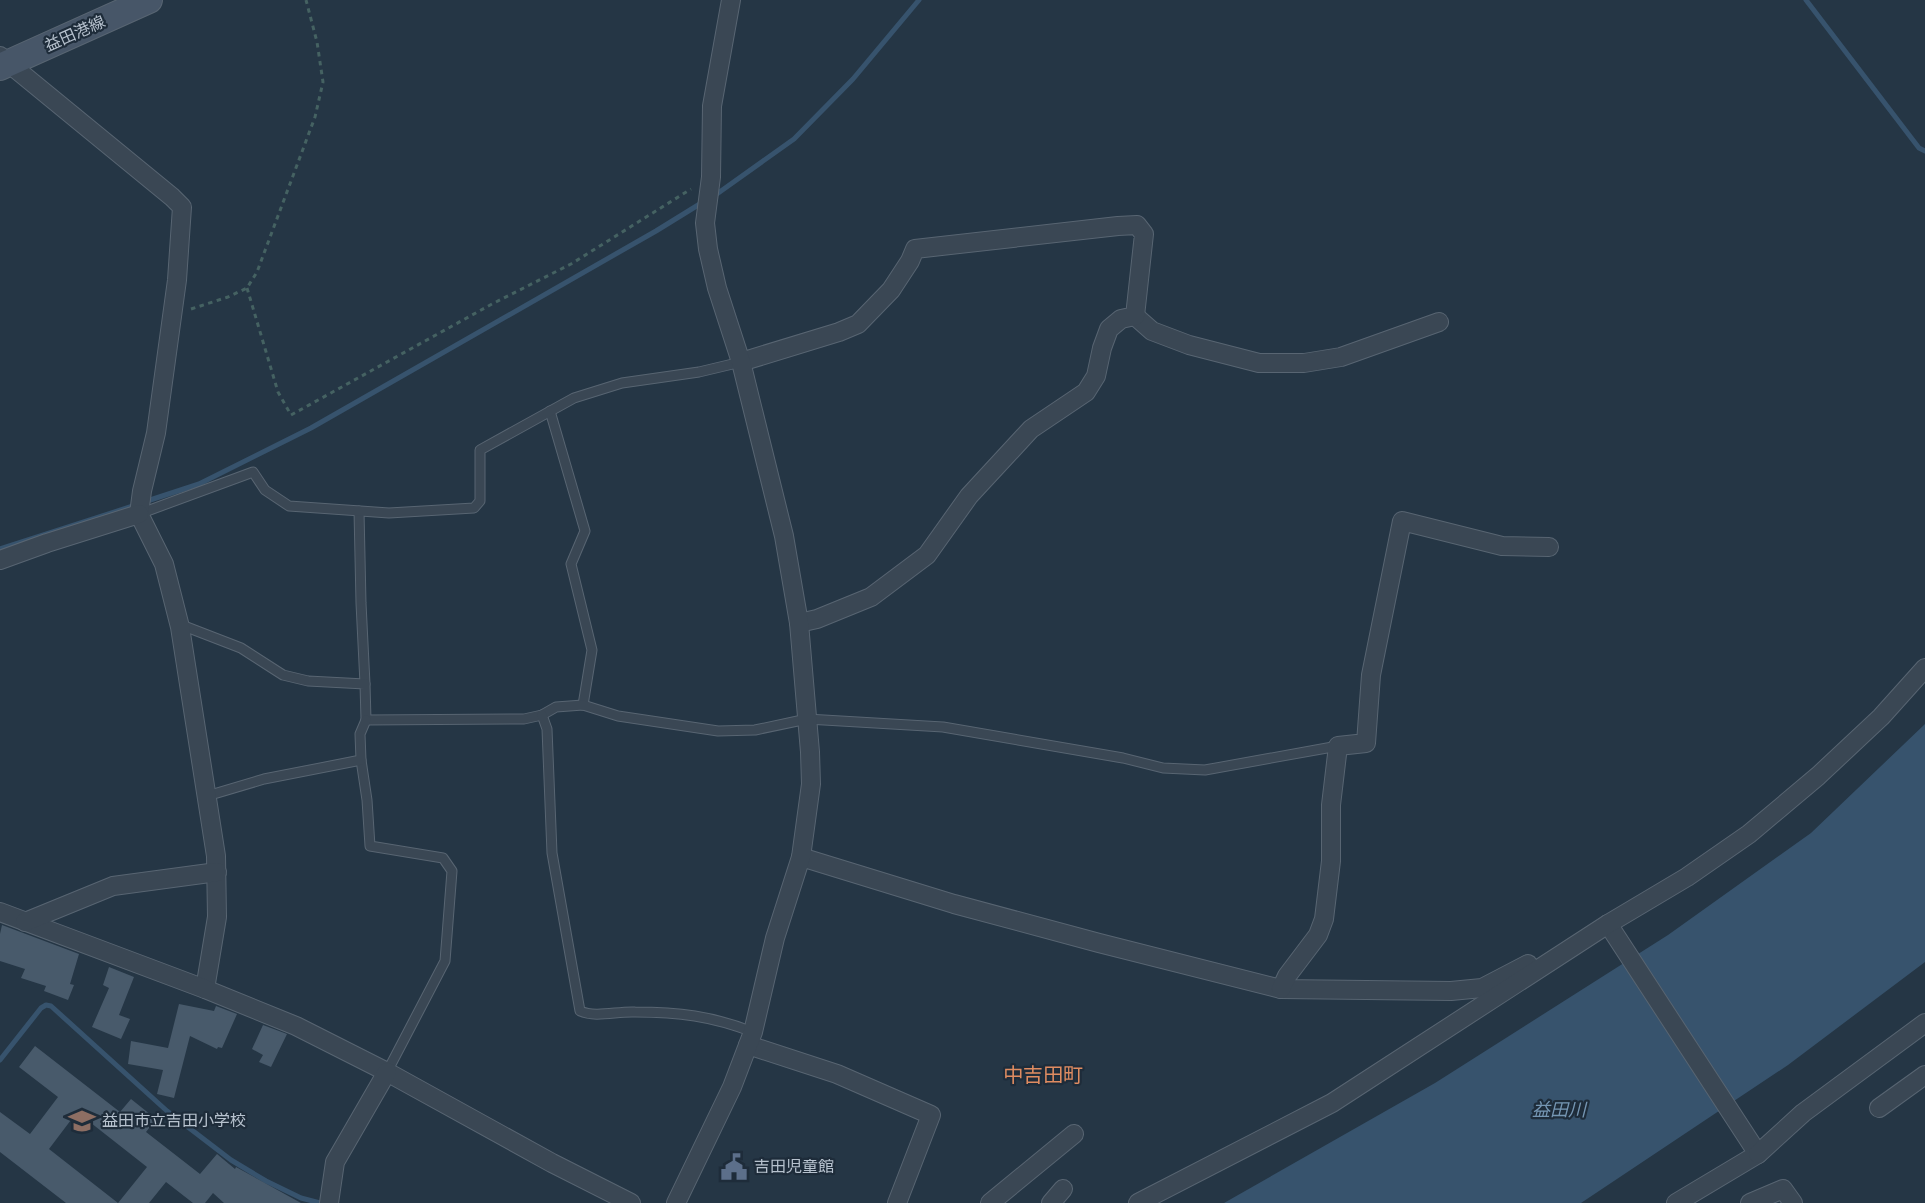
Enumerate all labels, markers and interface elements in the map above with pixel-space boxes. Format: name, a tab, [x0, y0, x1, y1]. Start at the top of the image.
street label: 益田港線	[41, 11, 109, 57]
district label: 中吉田町	[1003, 1062, 1083, 1089]
water label: 益田川	[1532, 1098, 1588, 1122]
school or university icon: 益田市立吉田小学校	[67, 1106, 97, 1136]
place label: 益田市立吉田小学校	[102, 1110, 246, 1132]
public building icon: 吉田児童館	[719, 1152, 749, 1182]
place label: 吉田児童館	[754, 1156, 834, 1178]

